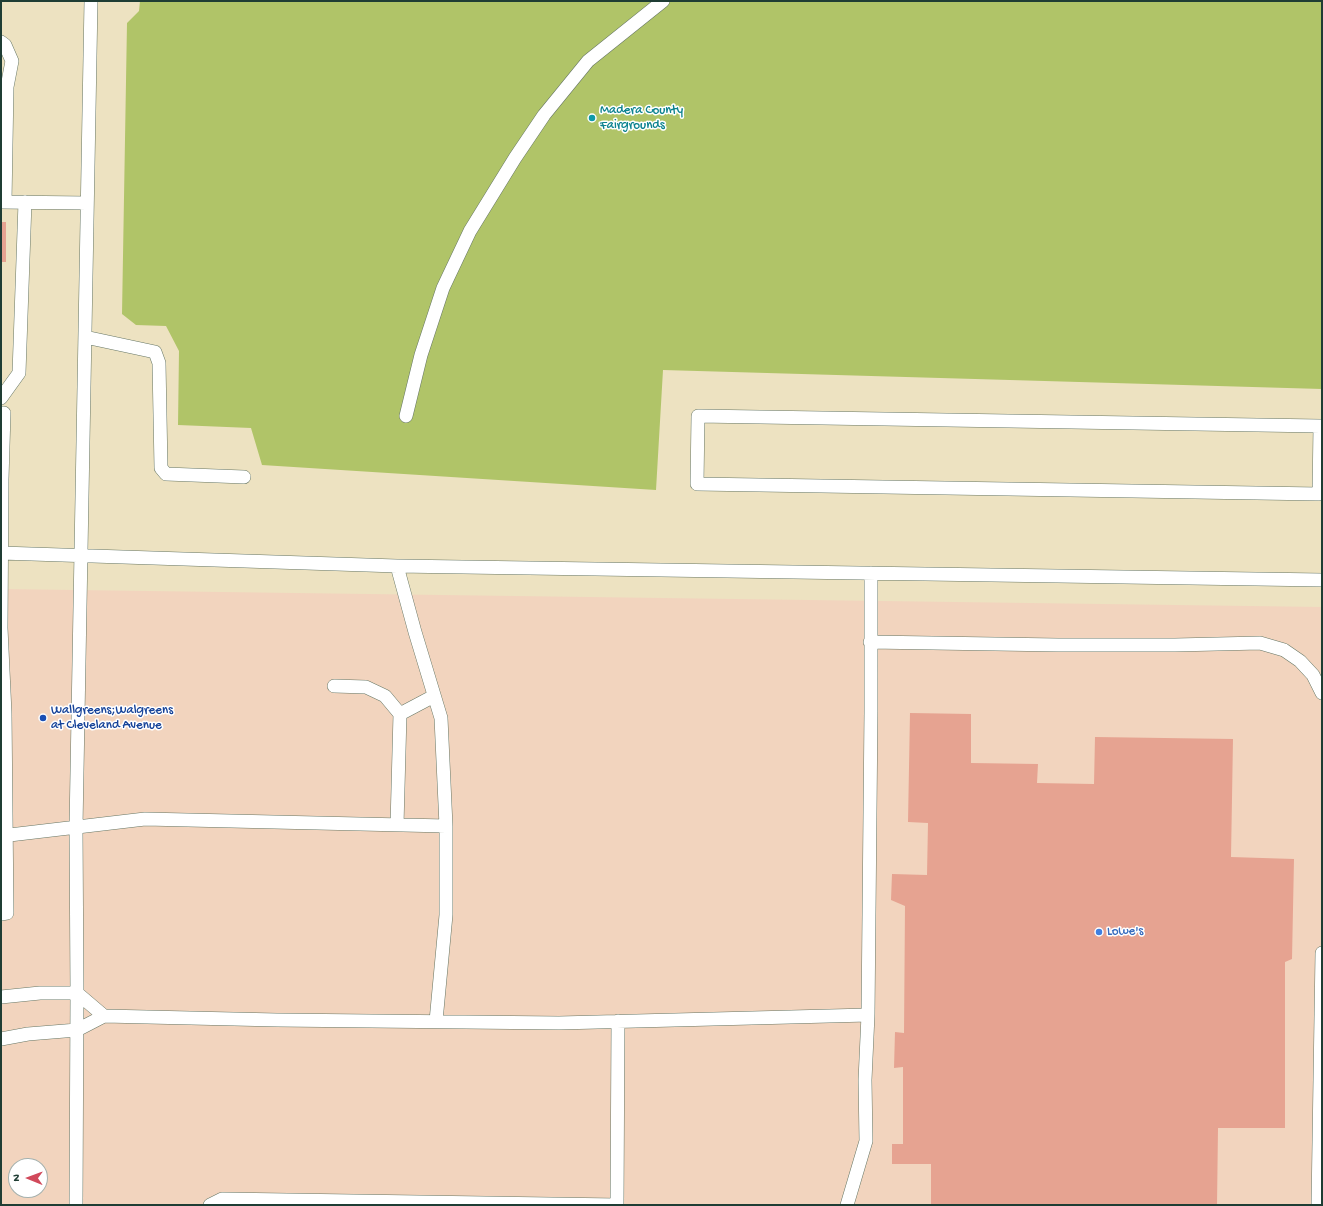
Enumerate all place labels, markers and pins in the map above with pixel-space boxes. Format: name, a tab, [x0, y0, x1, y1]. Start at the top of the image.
place label: Madera County Fairgrounds	[600, 103, 683, 134]
marker: Madera County Fairgrounds	[587, 113, 597, 123]
place label: Wallgreens;Walgreens at Cleveland Avenue	[51, 703, 173, 734]
marker: Wallgreens;Walgreens at Cleveland Avenue	[38, 713, 48, 723]
place label: Lowe's	[1107, 924, 1143, 940]
marker: Lowe's	[1094, 927, 1104, 937]

